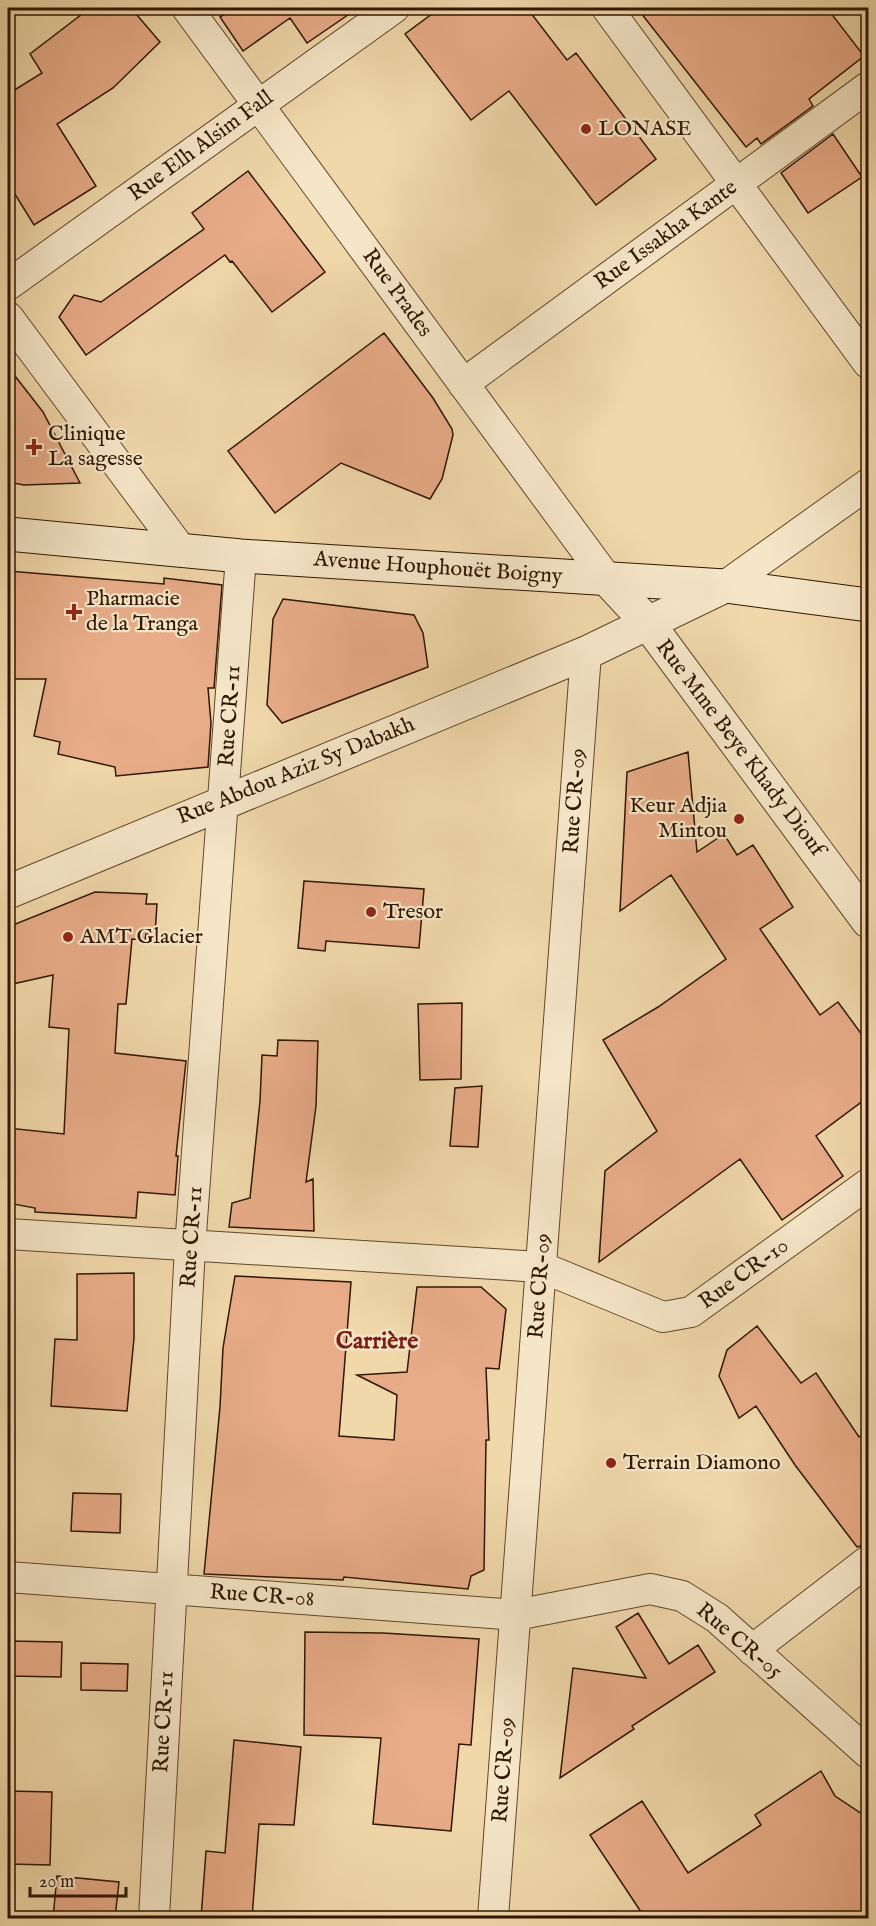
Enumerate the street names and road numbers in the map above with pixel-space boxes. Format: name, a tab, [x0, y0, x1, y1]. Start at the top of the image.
street label: Rue Elh Alsim Fall	[123, 84, 279, 208]
street label: Rue Issakha Kante	[589, 174, 743, 296]
street label: Rue Prades	[355, 243, 439, 343]
street label: Avenue Houphouët Boigny	[312, 545, 564, 591]
street label: Rue Mme Beye Khady Diouf	[649, 634, 833, 865]
street label: Rue CR-11	[212, 664, 248, 768]
street label: Rue Abdou Aziz Sy Dabakh	[173, 710, 419, 832]
street label: Rue CR-09	[557, 747, 593, 855]
street label: Rue CR-11	[174, 1185, 210, 1289]
street label: Rue CR-09	[522, 1232, 558, 1340]
street label: Rue CR-10	[694, 1232, 794, 1316]
street label: Rue CR-08	[209, 1578, 315, 1614]
street label: Rue CR-05	[690, 1597, 788, 1685]
street label: Rue CR-11	[147, 1670, 181, 1774]
street label: Rue CR-09	[486, 1716, 522, 1824]

